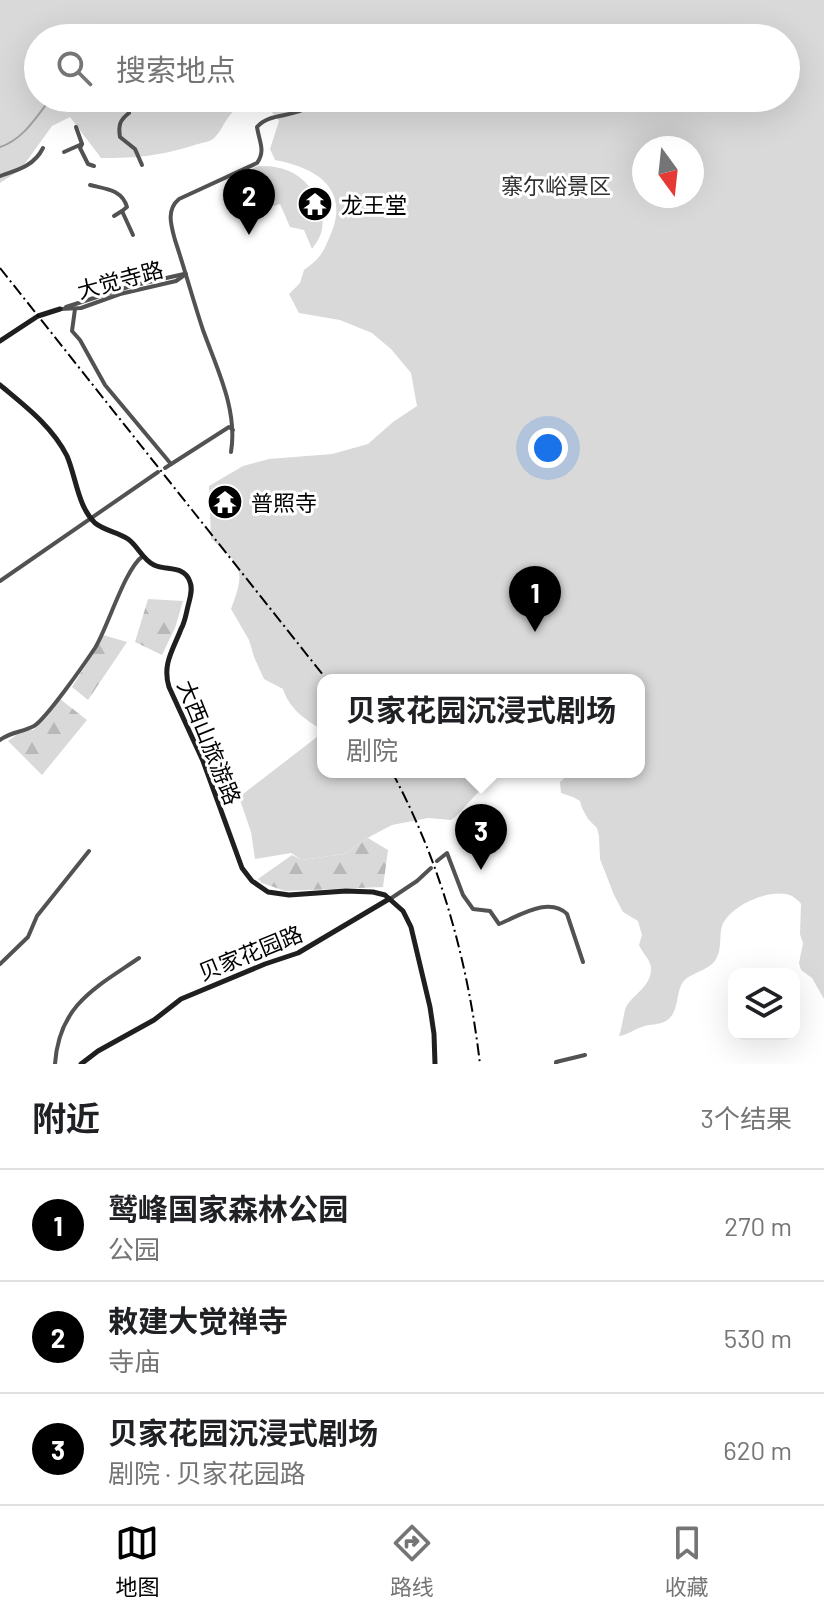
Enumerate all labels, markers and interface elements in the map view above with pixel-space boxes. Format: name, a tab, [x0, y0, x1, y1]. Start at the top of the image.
search box	[24, 24, 800, 112]
icon: search	[52, 46, 96, 90]
text: 搜索地点	[116, 51, 236, 87]
north arrow	[632, 136, 704, 208]
pin: 2	[223, 169, 275, 235]
park label: 寨尔峪景区	[501, 172, 611, 198]
temple icon: 龙王堂	[296, 185, 334, 223]
place label: 龙王堂	[341, 191, 407, 217]
street label: 大觉寺路	[74, 255, 166, 303]
your location	[528, 428, 568, 468]
temple icon: 普照寺	[206, 483, 244, 521]
place label: 普照寺	[251, 489, 317, 515]
pin: 1	[509, 566, 561, 632]
popup	[317, 674, 645, 778]
street label: 大西山旅游路	[173, 676, 247, 808]
text: 贝家花园沉浸式剧场	[346, 691, 616, 727]
text: 剧院	[346, 734, 398, 765]
pin: 3	[455, 804, 507, 870]
street label: 贝家花园路	[194, 919, 306, 985]
map controls	[728, 968, 800, 1040]
button: layers	[728, 968, 800, 1040]
text: 附近	[32, 1097, 100, 1138]
text: 3个结果	[701, 1102, 792, 1133]
text: 鹫峰国家森林公园	[108, 1190, 348, 1226]
text: 1	[53, 1210, 63, 1241]
text: 270 m	[724, 1210, 792, 1241]
text: 公园	[108, 1233, 160, 1264]
text: 敕建大觉禅寺	[108, 1302, 288, 1338]
text: 2	[51, 1322, 65, 1353]
text: 530 m	[724, 1322, 792, 1353]
text: 寺庙	[108, 1345, 160, 1376]
text: 贝家花园沉浸式剧场	[108, 1414, 378, 1450]
text: 3	[51, 1434, 65, 1465]
text: 620 m	[723, 1434, 792, 1465]
text: 剧院 · 贝家花园路	[108, 1457, 306, 1488]
tab: 地图	[115, 1521, 159, 1601]
tab: 路线	[390, 1521, 434, 1601]
tab: 收藏	[665, 1521, 709, 1601]

